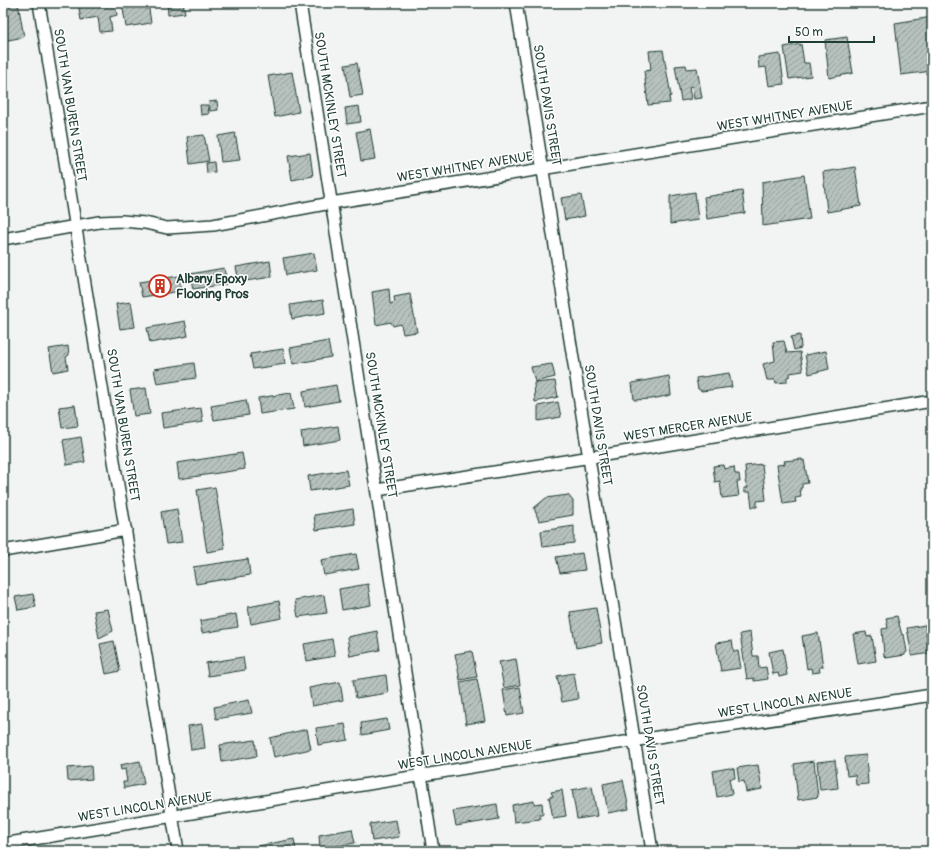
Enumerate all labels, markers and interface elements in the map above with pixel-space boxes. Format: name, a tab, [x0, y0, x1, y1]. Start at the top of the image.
scale bar	[789, 18, 874, 44]
text: 50 m	[795, 25, 823, 40]
street label: SOUTH VAN BUREN STREET	[50, 27, 90, 183]
street label: SOUTH MCKINLEY STREET	[311, 31, 349, 179]
street label: SOUTH DAVIS STREET	[530, 43, 564, 167]
street label: WEST WHITNEY AVENUE	[716, 97, 854, 135]
street label: WEST WHITNEY AVENUE	[396, 148, 534, 186]
place label: Albany Epoxy Flooring Pros	[176, 271, 249, 302]
building icon: Albany Epoxy Flooring Pros	[147, 273, 173, 299]
street label: SOUTH VAN BUREN STREET	[103, 347, 143, 503]
street label: SOUTH MCKINLEY STREET	[362, 351, 400, 499]
street label: SOUTH DAVIS STREET	[581, 363, 615, 487]
street label: WEST MERCER AVENUE	[623, 409, 754, 445]
street label: SOUTH DAVIS STREET	[633, 683, 667, 807]
street label: WEST LINCOLN AVENUE	[717, 684, 853, 722]
street label: WEST LINCOLN AVENUE	[397, 736, 533, 774]
street label: WEST LINCOLN AVENUE	[77, 788, 213, 826]

